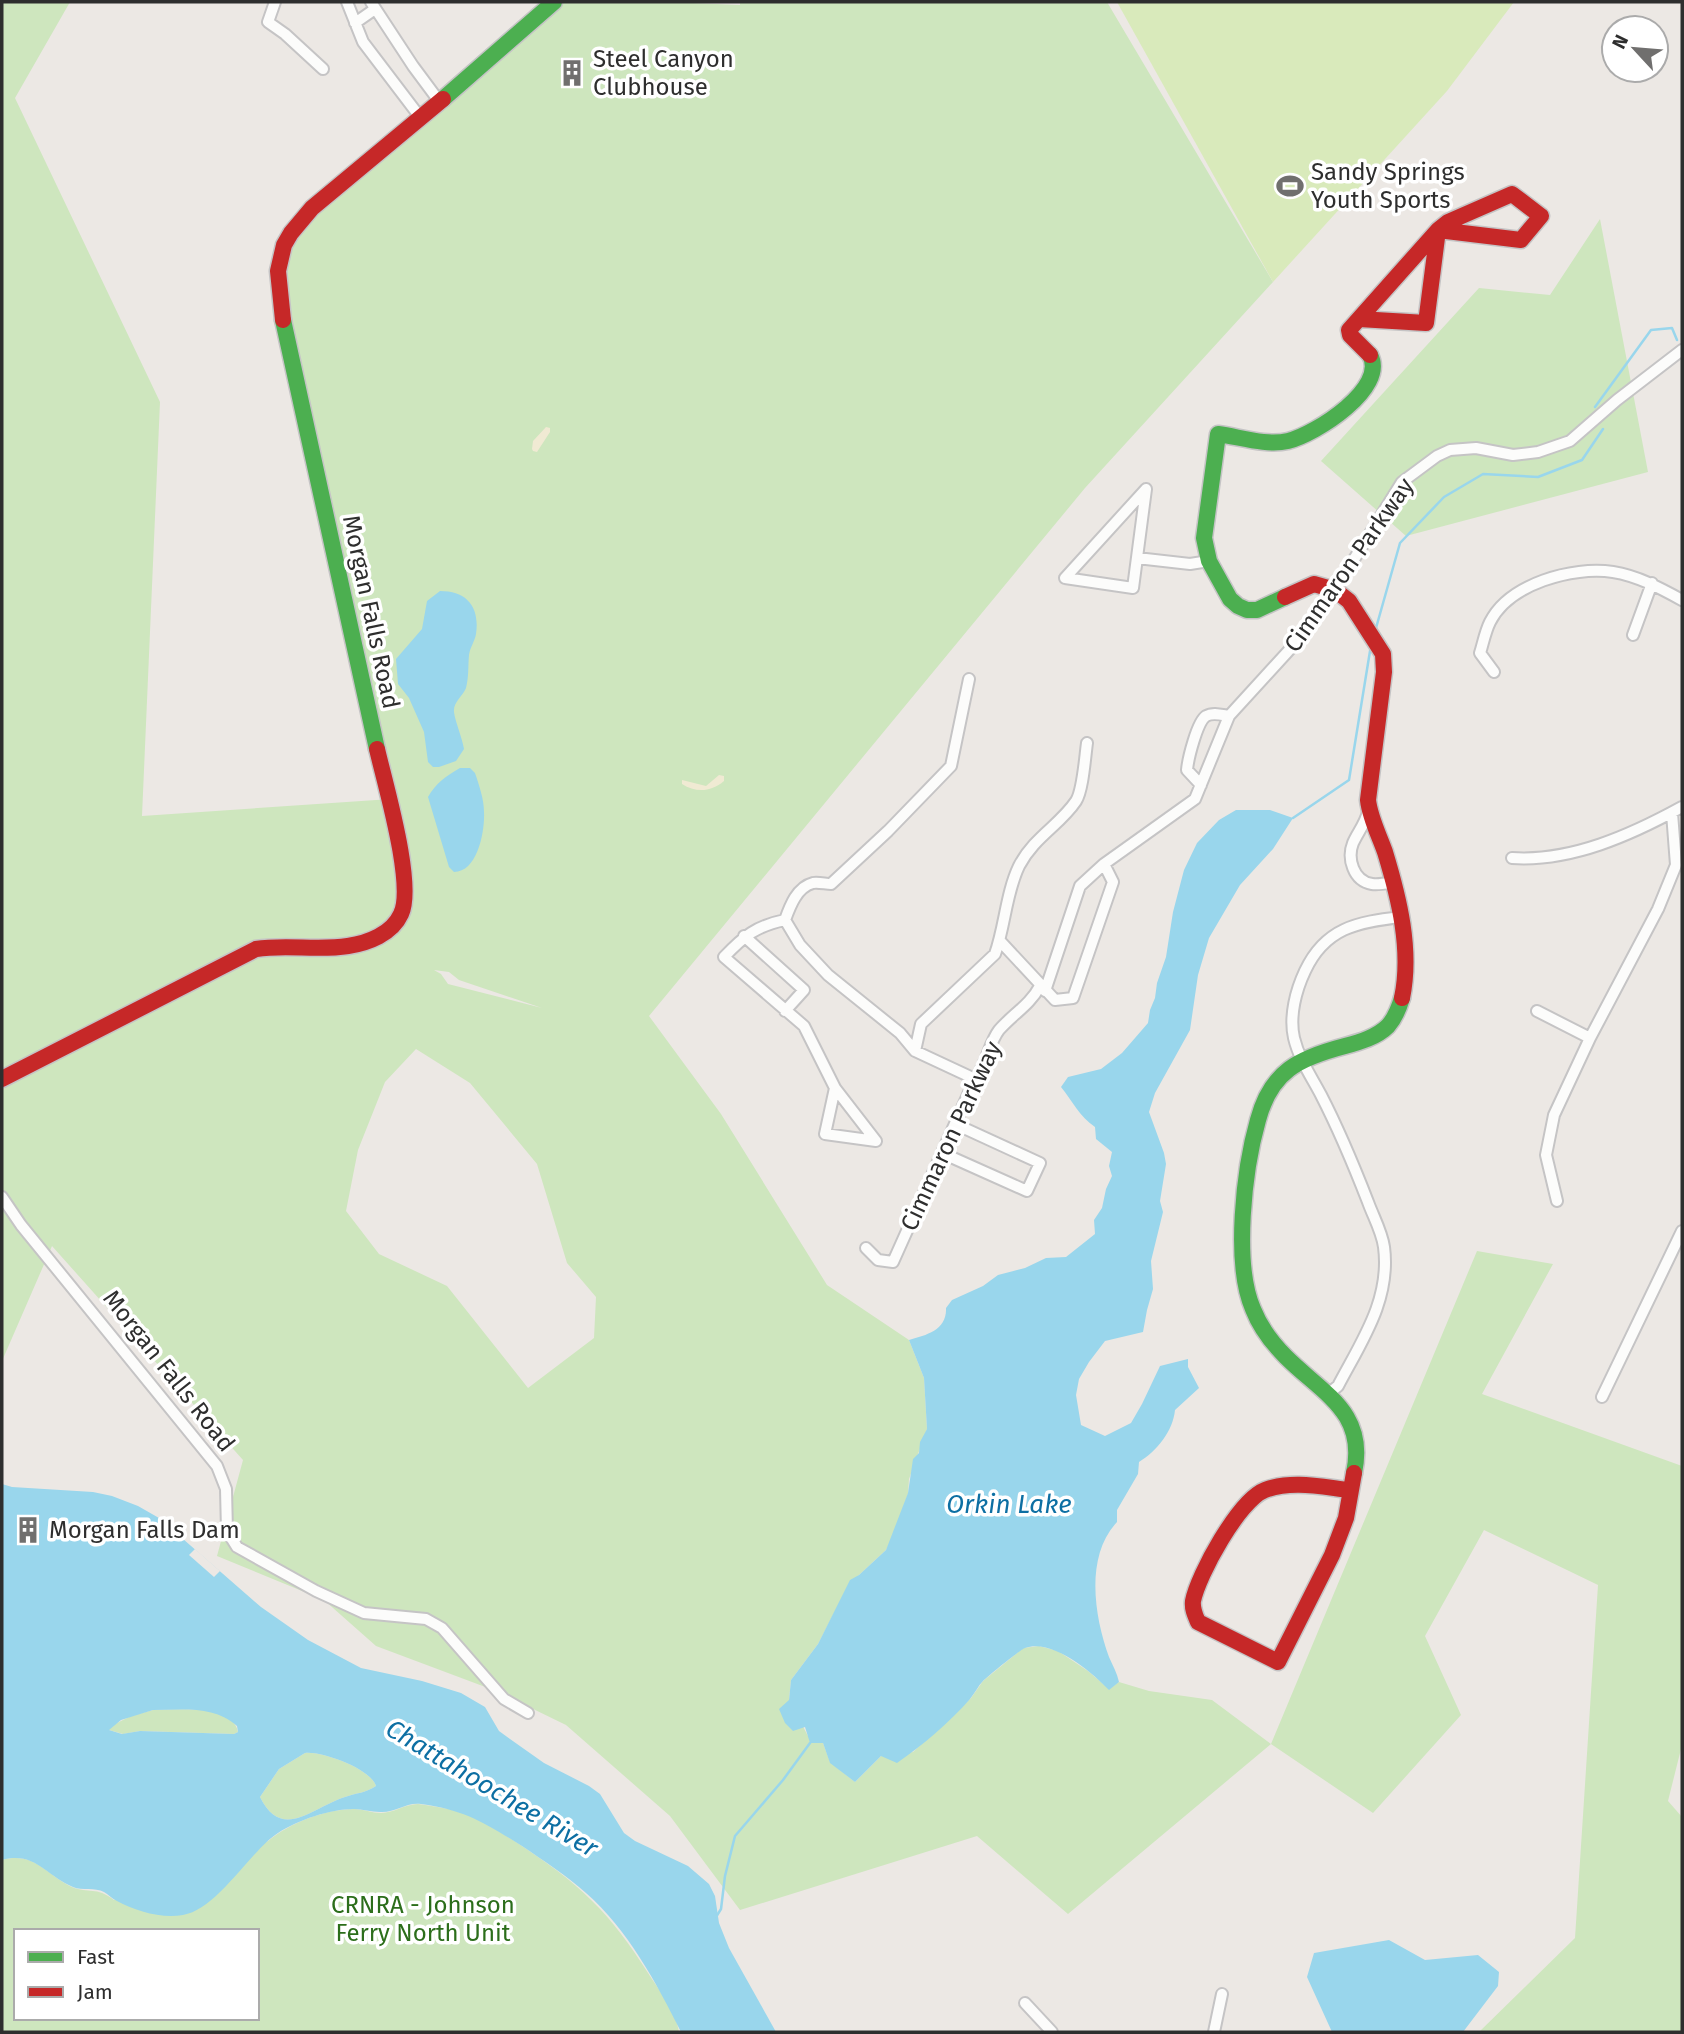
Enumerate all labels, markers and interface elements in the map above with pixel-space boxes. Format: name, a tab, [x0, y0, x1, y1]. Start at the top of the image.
north arrow	[1600, 14, 1670, 84]
text: N	[1607, 31, 1633, 52]
place label: Steel Canyon Clubhouse	[593, 45, 734, 101]
building icon: Steel Canyon Clubhouse	[557, 58, 587, 88]
place label: Sandy Springs Youth Sports	[1311, 158, 1465, 214]
sports icon: Sandy Springs Youth Sports	[1275, 171, 1305, 201]
street label: Cimmaron Parkway	[1278, 472, 1420, 657]
street label: Morgan Falls Road	[337, 513, 405, 711]
street label: Cimmaron Parkway	[895, 1037, 1007, 1235]
street label: Morgan Falls Road	[97, 1285, 241, 1457]
water label: Orkin Lake	[946, 1489, 1072, 1520]
building icon: Morgan Falls Dam	[13, 1515, 43, 1545]
place label: Morgan Falls Dam	[49, 1516, 240, 1544]
water label: Chattahoochee River	[380, 1713, 604, 1864]
park label: CRNRA - Johnson Ferry North Unit	[331, 1891, 515, 1947]
legend	[14, 1929, 259, 2020]
text: Fast	[77, 1944, 115, 1970]
text: Jam	[77, 1979, 113, 2005]

